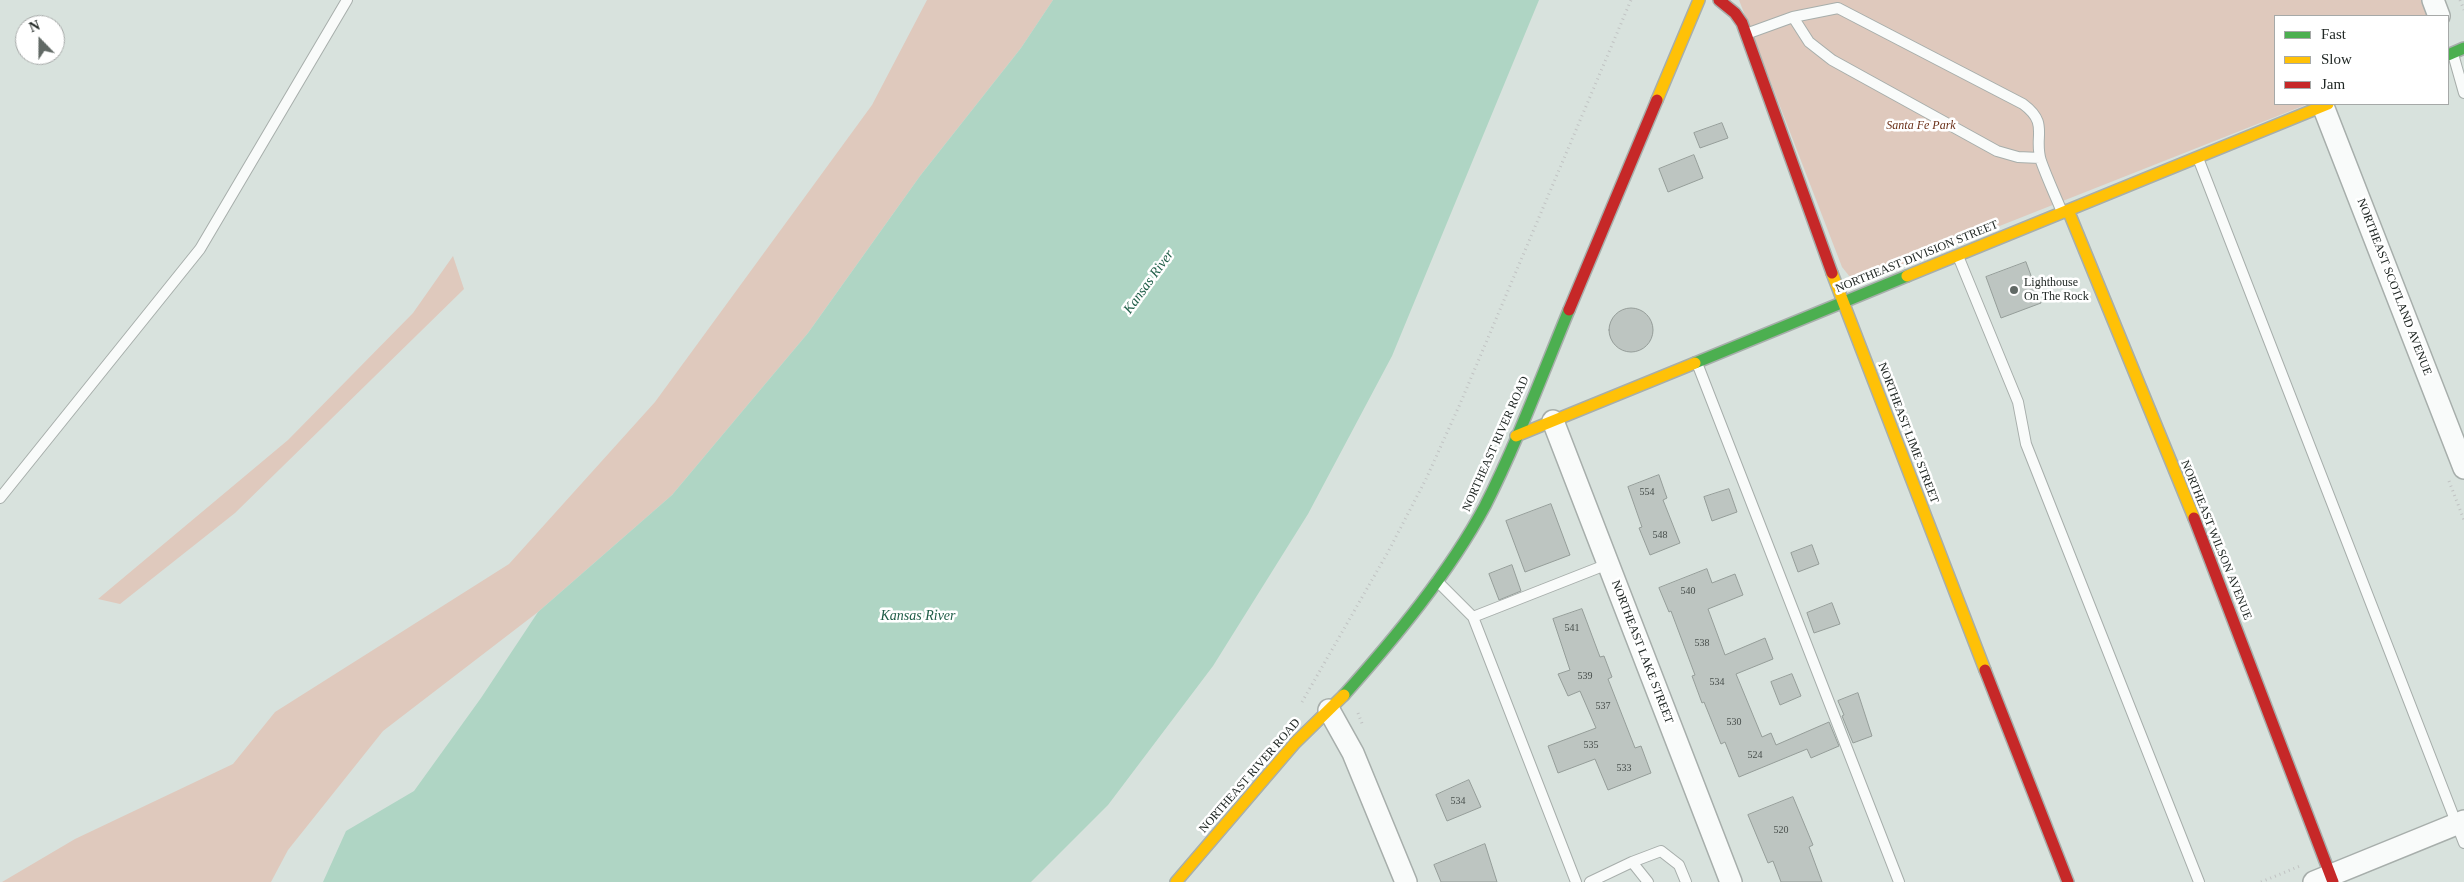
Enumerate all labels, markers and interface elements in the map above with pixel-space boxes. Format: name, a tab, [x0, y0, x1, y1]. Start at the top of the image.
north arrow	[15, 15, 65, 65]
legend	[2274, 15, 2449, 105]
text: N	[27, 18, 42, 35]
text: Fast	[2321, 26, 2346, 42]
text: Slow	[2321, 51, 2352, 67]
text: Jam	[2321, 76, 2345, 92]
park label: Santa Fe Park	[1886, 119, 1956, 133]
street label: NORTHEAST SCOTLAND AVENUE	[2354, 196, 2434, 378]
street label: NORTHEAST DIVISION STREET	[1834, 218, 2000, 296]
water label: Kansas River	[1120, 247, 1178, 317]
place label: Lighthouse On The Rock	[2024, 276, 2089, 304]
marker: Lighthouse On The Rock	[2008, 284, 2020, 296]
street label: NORTHEAST LIME STREET	[1874, 360, 1942, 506]
street label: NORTHEAST RIVER ROAD	[1460, 374, 1532, 514]
street label: NORTHEAST WILSON AVENUE	[2177, 458, 2255, 622]
house number: 554	[1640, 486, 1654, 498]
house number: 548	[1652, 529, 1668, 541]
street label: NORTHEAST LAKE STREET	[1608, 578, 1676, 726]
house number: 540	[1680, 585, 1696, 597]
water label: Kansas River	[880, 608, 956, 624]
house number: 541	[1564, 622, 1580, 634]
house number: 538	[1694, 637, 1710, 649]
house number: 539	[1578, 670, 1592, 682]
house number: 534	[1710, 676, 1724, 688]
house number: 537	[1596, 700, 1610, 712]
street label: NORTHEAST RIVER ROAD	[1196, 716, 1304, 836]
house number: 530	[1726, 716, 1742, 728]
house number: 535	[1584, 739, 1598, 751]
house number: 524	[1748, 749, 1762, 761]
house number: 533	[1616, 762, 1632, 774]
house number: 534	[1450, 795, 1466, 807]
house number: 520	[1774, 824, 1788, 836]

